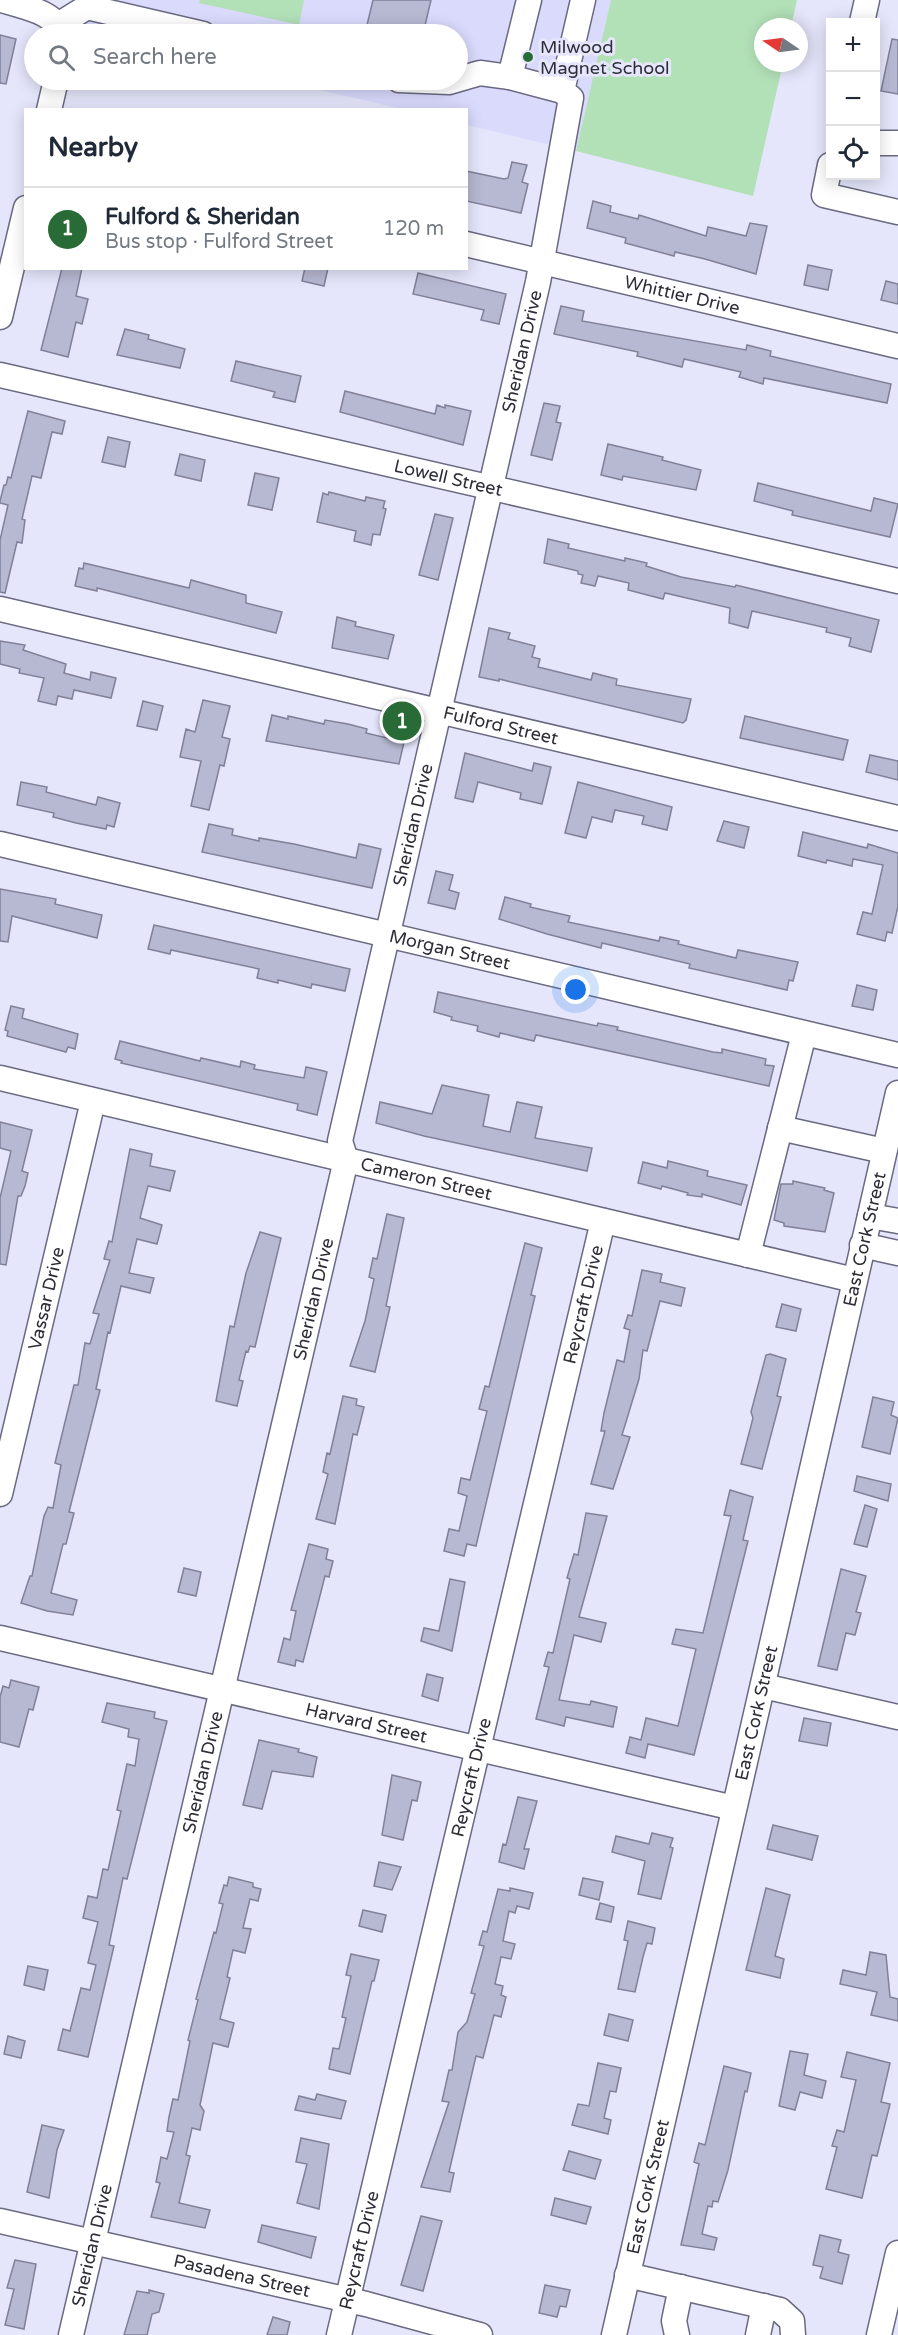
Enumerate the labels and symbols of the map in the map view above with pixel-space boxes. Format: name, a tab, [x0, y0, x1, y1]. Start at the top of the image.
north arrow	[754, 18, 808, 72]
place label: Milwood Magnet School	[540, 36, 670, 79]
marker: Milwood Magnet School	[521, 50, 535, 64]
street label: Whittier Drive	[622, 271, 742, 319]
street label: Sheridan Drive	[497, 288, 547, 415]
street label: Lowell Street	[392, 455, 505, 501]
pin: 1	[382, 698, 422, 744]
street label: Fulford Street	[441, 702, 560, 750]
street label: Sheridan Drive	[388, 762, 438, 888]
street label: Morgan Street	[387, 925, 512, 975]
your location	[561, 975, 590, 1004]
street label: Cameron Street	[358, 1153, 494, 1205]
street label: East Cork Street	[838, 1170, 891, 1309]
street label: Sheridan Drive	[289, 1236, 338, 1362]
street label: Reycraft Drive	[558, 1243, 608, 1366]
street label: Vassar Drive	[23, 1245, 69, 1352]
street label: East Cork Street	[730, 1643, 782, 1783]
street label: Harvard Street	[303, 1698, 429, 1748]
street label: Sheridan Drive	[178, 1709, 228, 1836]
street label: Reycraft Drive	[446, 1716, 496, 1839]
street label: East Cork Street	[622, 2117, 674, 2256]
street label: Sheridan Drive	[67, 2182, 117, 2309]
street label: Reycraft Drive	[334, 2189, 384, 2312]
street label: Pasadena Street	[171, 2250, 312, 2302]

